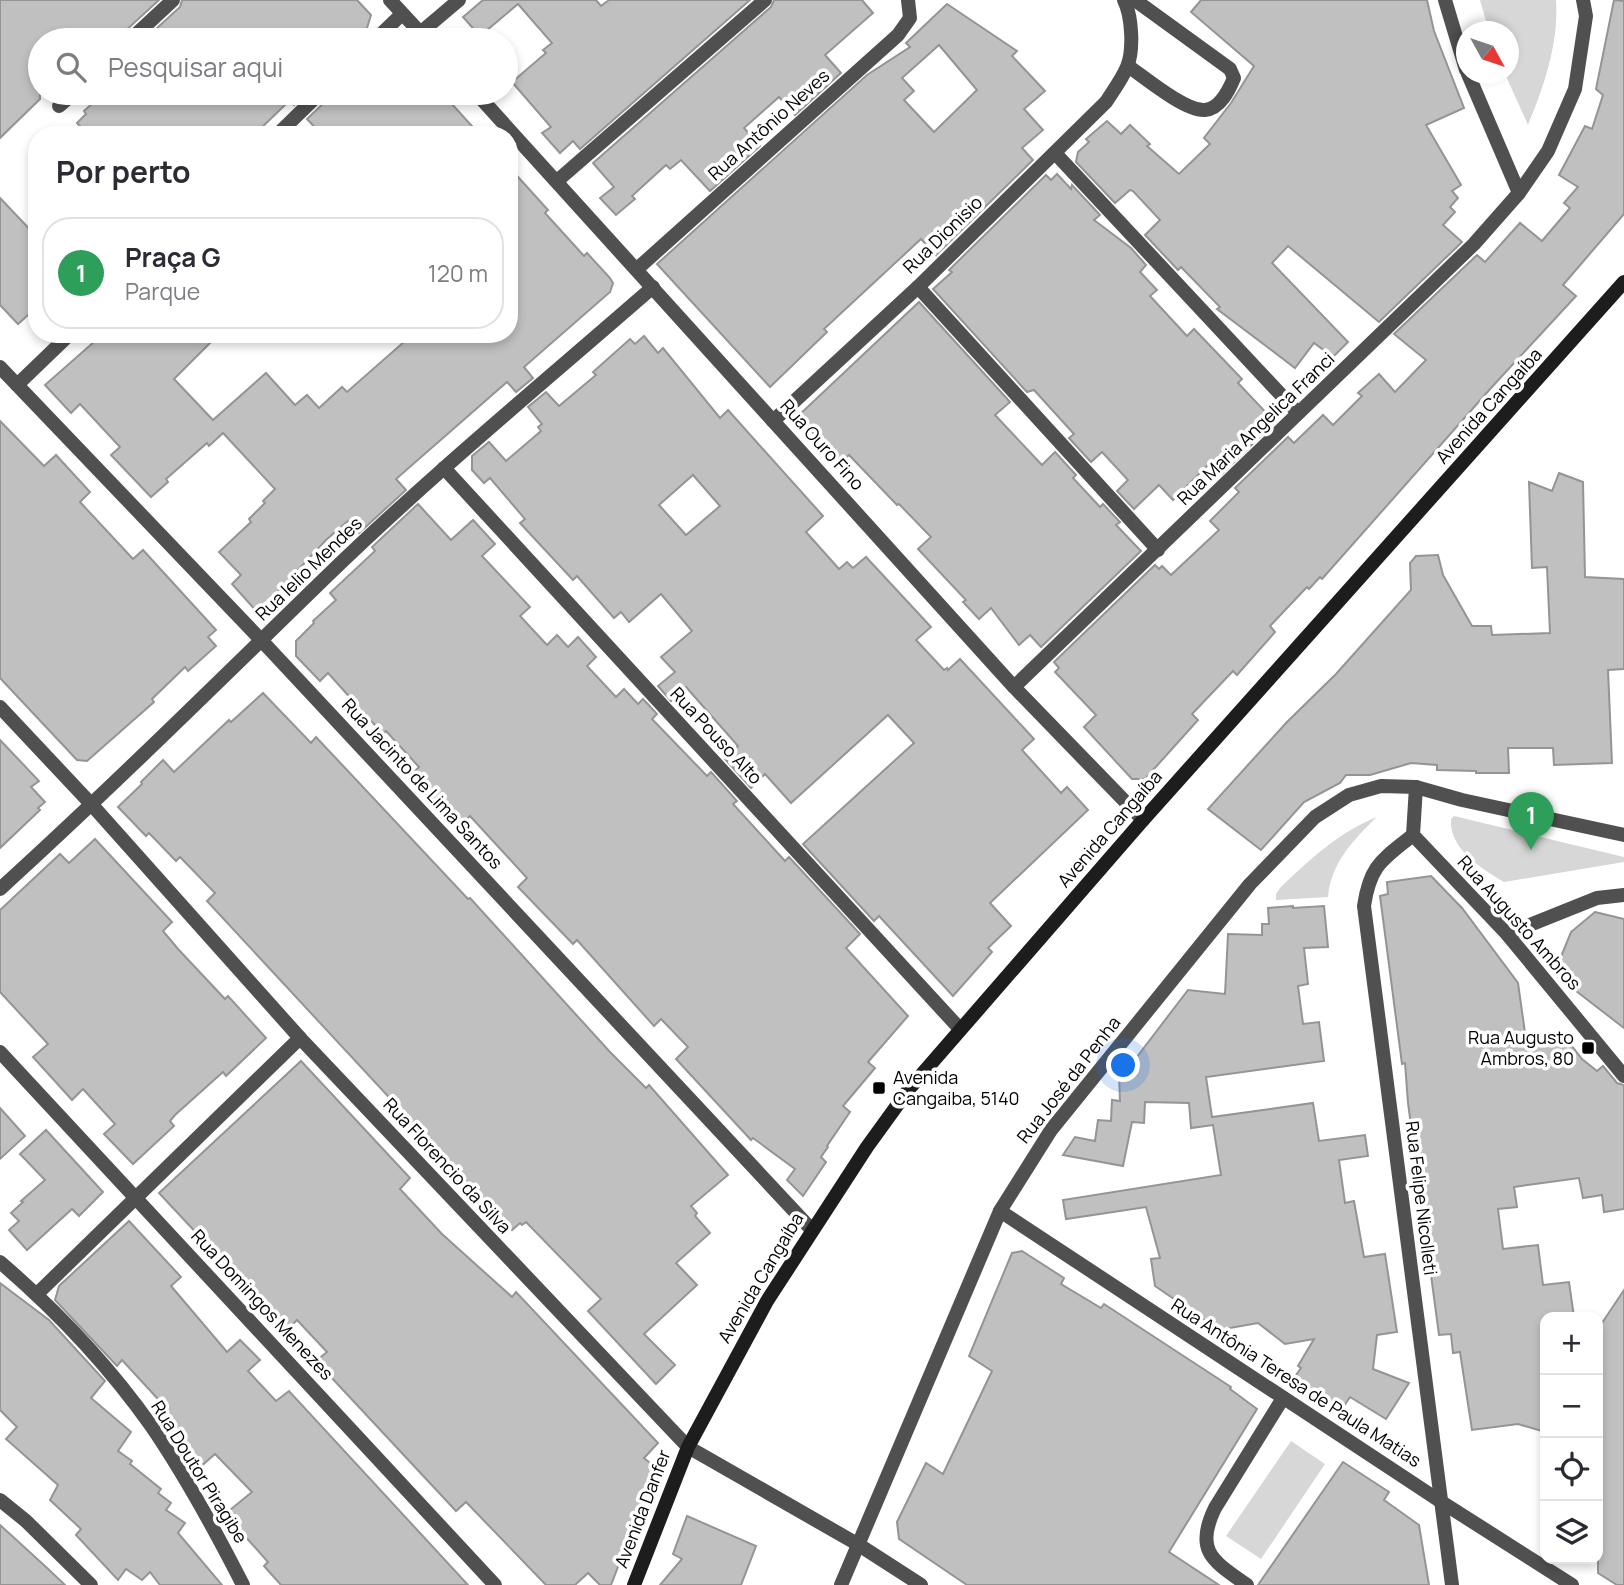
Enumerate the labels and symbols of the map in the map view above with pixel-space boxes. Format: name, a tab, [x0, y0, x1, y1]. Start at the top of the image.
north arrow	[1456, 21, 1519, 84]
street label: Rua Antônio Neves	[702, 63, 834, 185]
street label: Rua Dionisio	[897, 190, 987, 278]
street label: Avenida Cangaíba	[1430, 342, 1547, 468]
street label: Rua Maria Angelica Franci	[1171, 347, 1339, 510]
street label: Rua Ouro Fino	[776, 394, 870, 495]
street label: Rua lelio Mendes	[250, 511, 367, 625]
street label: Rua Pouso Alto	[665, 682, 768, 789]
street label: Rua Jacinto de Lima Santos	[337, 693, 508, 874]
street label: Avenida Cangaíba	[1052, 765, 1167, 892]
pin: 1	[1508, 792, 1554, 850]
street label: Rua Augusto Ambros	[1453, 850, 1587, 995]
street label: Rua José da Penha	[1011, 1011, 1125, 1148]
place label: Rua Augusto Ambros, 80	[1468, 1025, 1574, 1070]
marker: Rua Augusto Ambros, 80	[1580, 1040, 1596, 1056]
your location	[1106, 1048, 1140, 1082]
place label: Avenida Cangaiba, 5140	[893, 1065, 1019, 1110]
marker: Avenida Cangaiba, 5140	[871, 1080, 887, 1096]
street label: Rua Florencio da Silva	[379, 1092, 517, 1238]
street label: Rua Felipe Nicolleti	[1401, 1119, 1443, 1276]
street label: Avenida Cangaíba	[712, 1208, 809, 1347]
street label: Rua Domingos Menezes	[186, 1224, 339, 1385]
street label: Rua Antônia Teresa de Paula Matias	[1167, 1292, 1426, 1472]
street label: Rua Doutor Piragibe	[146, 1396, 253, 1547]
street label: Avenida Danfer	[609, 1446, 676, 1571]

